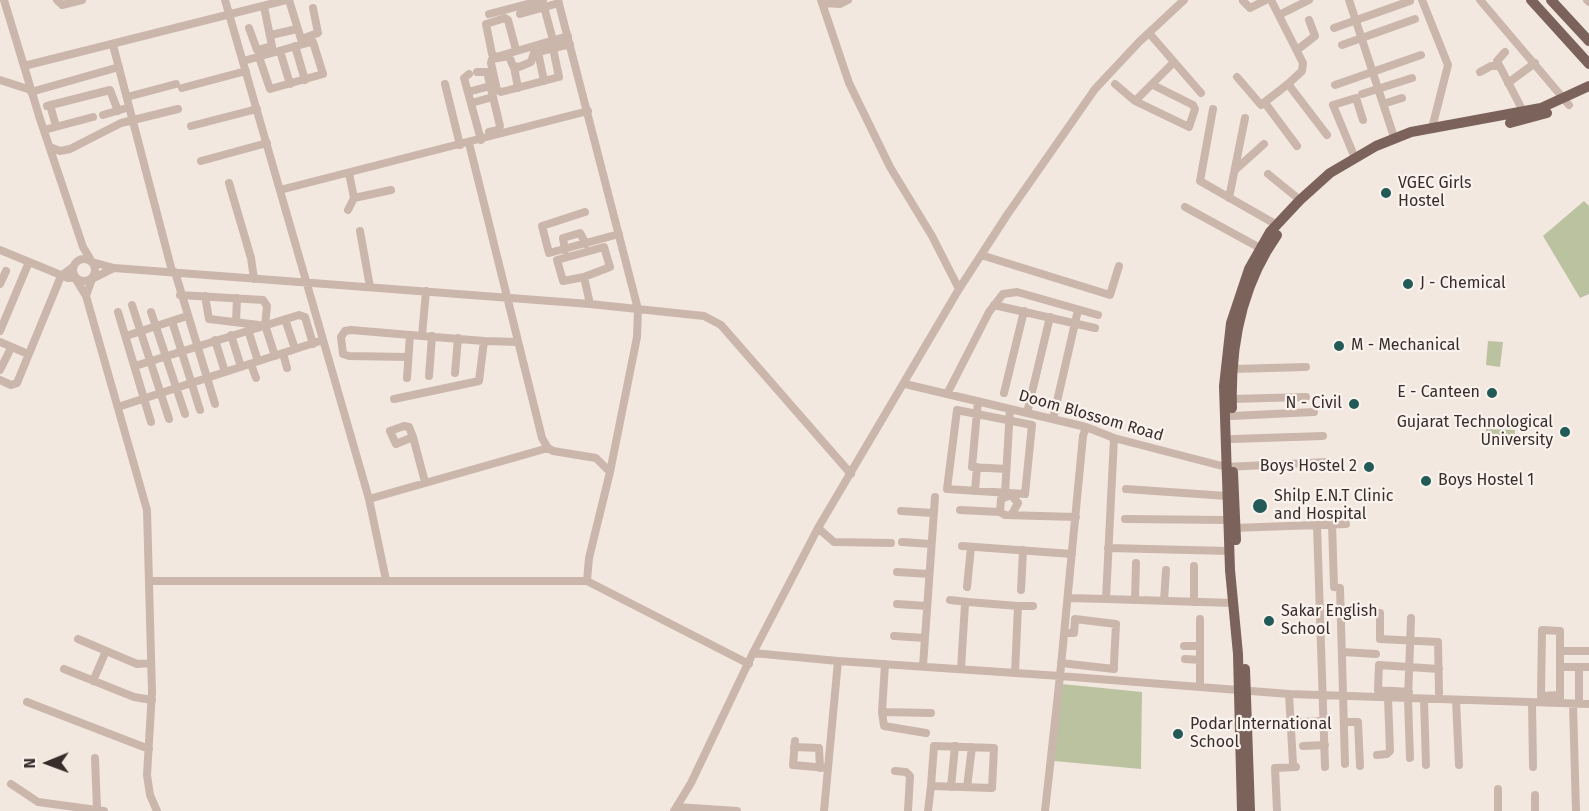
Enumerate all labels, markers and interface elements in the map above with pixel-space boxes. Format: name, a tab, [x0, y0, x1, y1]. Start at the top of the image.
place label: VGEC Girls Hostel	[1398, 174, 1471, 212]
marker: VGEC Girls Hostel	[1379, 186, 1393, 200]
place label: J - Chemical	[1420, 274, 1506, 294]
marker: J - Chemical	[1401, 277, 1415, 291]
place label: M - Mechanical	[1351, 336, 1460, 356]
marker: M - Mechanical	[1332, 339, 1346, 353]
place label: E - Canteen	[1397, 383, 1480, 403]
street label: Doom Blossom Road	[1016, 386, 1166, 446]
marker: E - Canteen	[1485, 386, 1499, 400]
place label: N - Civil	[1286, 394, 1342, 414]
marker: N - Civil	[1347, 397, 1361, 411]
place label: Gujarat Technological University	[1397, 413, 1553, 451]
marker: Gujarat Technological University	[1558, 425, 1572, 439]
place label: Boys Hostel 2	[1260, 457, 1357, 477]
marker: Boys Hostel 2	[1362, 460, 1376, 474]
place label: Boys Hostel 1	[1438, 471, 1534, 491]
marker: Boys Hostel 1	[1419, 474, 1433, 488]
place label: Shilp E.N.T Clinic and Hospital	[1274, 487, 1393, 525]
marker: Shilp E.N.T Clinic and Hospital	[1251, 497, 1269, 515]
place label: Sakar English School	[1281, 602, 1378, 640]
marker: Sakar English School	[1262, 614, 1276, 628]
place label: Podar International School	[1190, 715, 1332, 753]
marker: Podar International School	[1171, 727, 1185, 741]
north arrow	[18, 733, 78, 793]
text: N	[20, 758, 39, 769]

